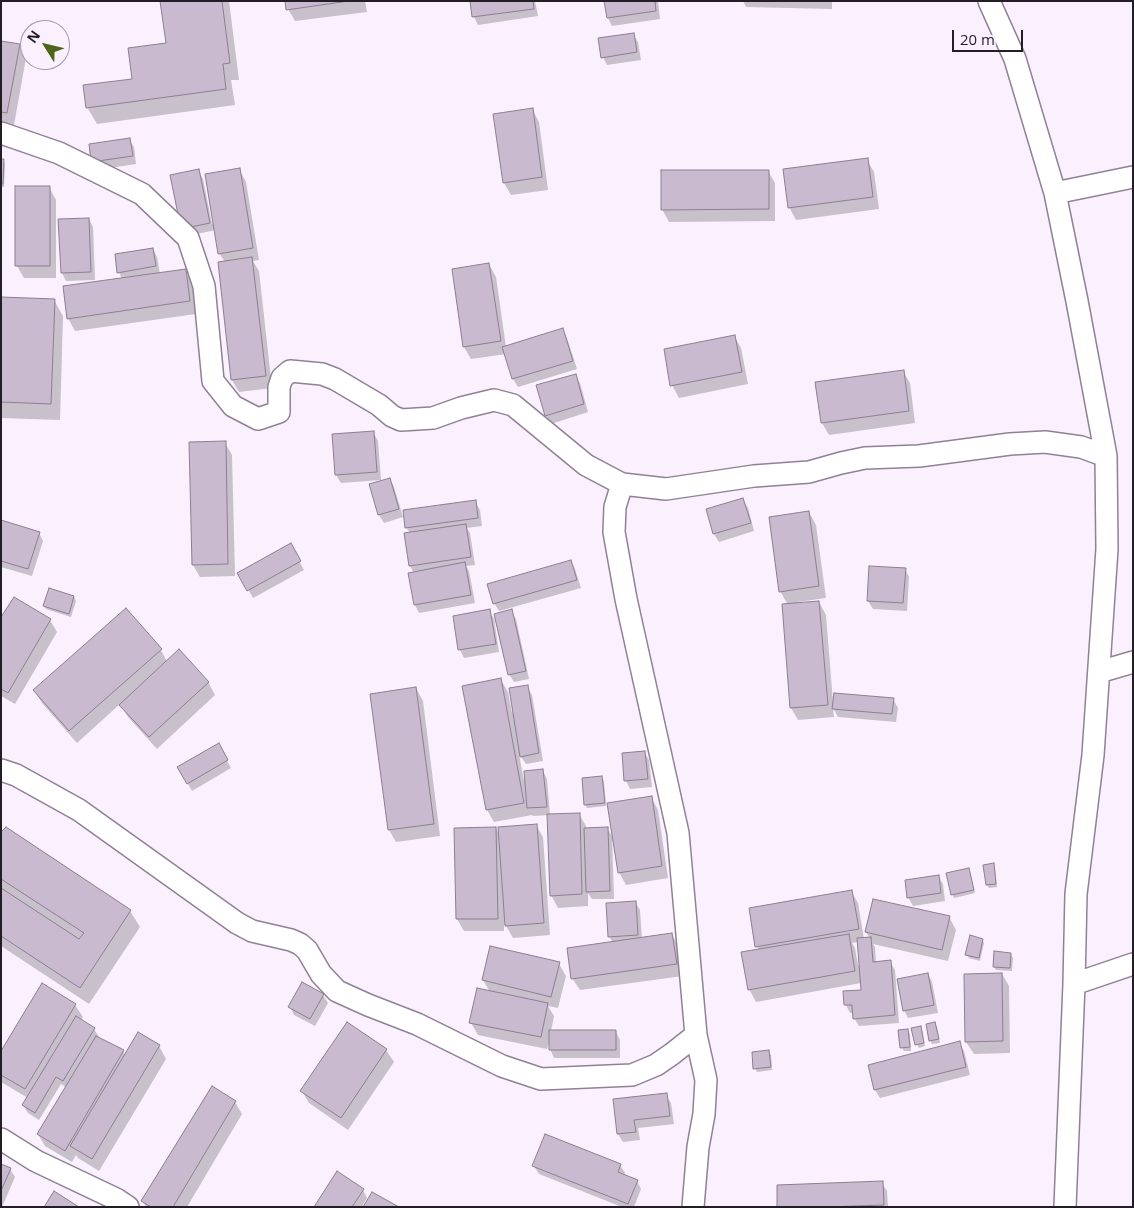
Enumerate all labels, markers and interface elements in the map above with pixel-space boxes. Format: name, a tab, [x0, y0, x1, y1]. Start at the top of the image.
north arrow	[20, 20, 70, 70]
scale bar	[954, 20, 1025, 52]
text: N	[22, 26, 44, 47]
text: 20 m	[960, 29, 995, 49]

